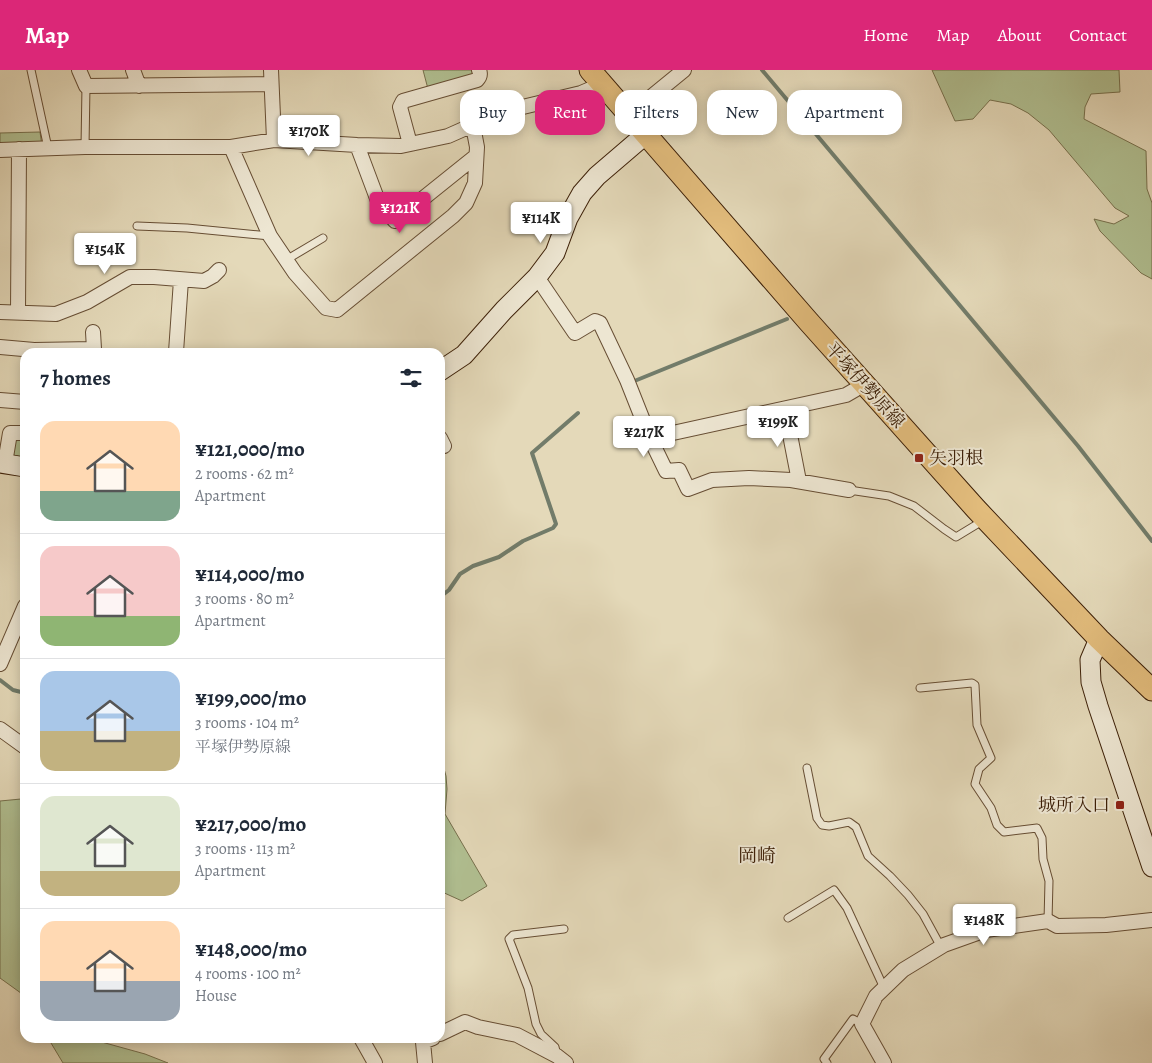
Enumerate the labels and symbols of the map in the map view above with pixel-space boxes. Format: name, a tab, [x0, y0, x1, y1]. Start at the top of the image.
pin: ¥170K	[274, 114, 344, 157]
pin: ¥121K	[365, 191, 435, 234]
pin: ¥114K	[506, 202, 576, 244]
pin: ¥154K	[70, 232, 140, 275]
street label: 平塚伊勢原線	[820, 337, 910, 433]
pin: ¥199K	[743, 406, 813, 448]
pin: ¥217K	[609, 416, 679, 458]
place label: 矢羽根	[929, 446, 983, 470]
marker: 矢羽根	[913, 452, 925, 464]
place label: 城所入口	[1038, 793, 1110, 817]
marker: 城所入口	[1114, 799, 1126, 811]
district label: 岡崎	[738, 843, 776, 869]
pin: ¥148K	[949, 904, 1019, 946]

